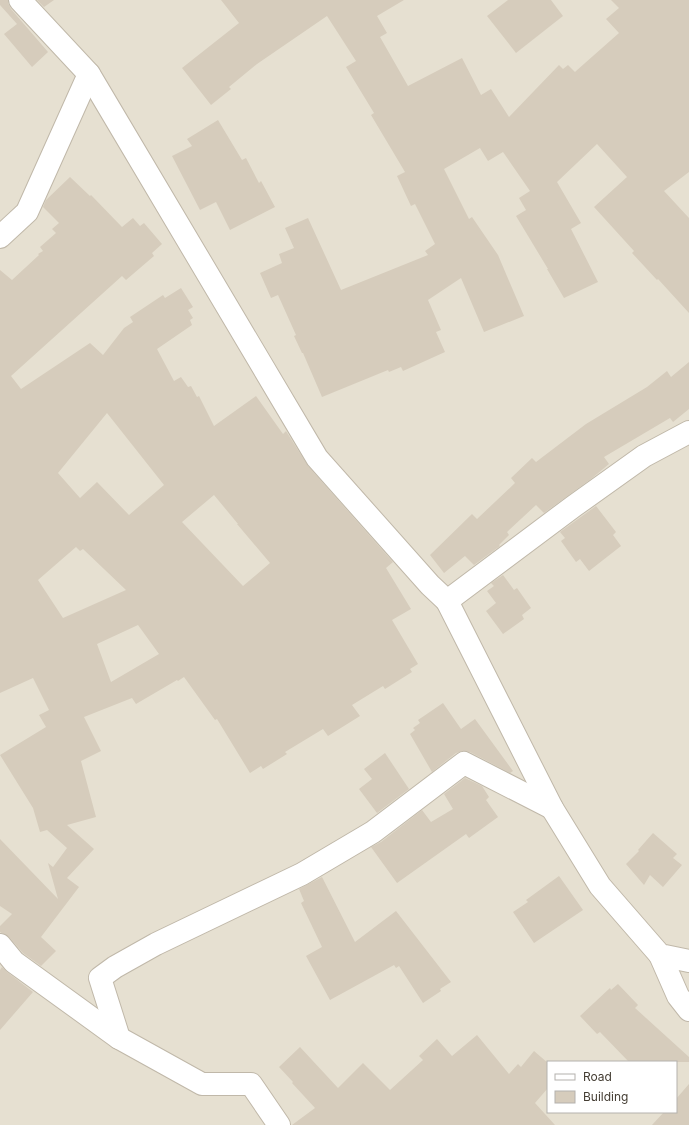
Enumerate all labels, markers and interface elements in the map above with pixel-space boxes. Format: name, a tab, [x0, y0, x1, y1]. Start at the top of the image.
legend	[547, 1061, 677, 1113]
text: Road	[583, 1069, 612, 1084]
text: Building	[583, 1089, 628, 1104]

